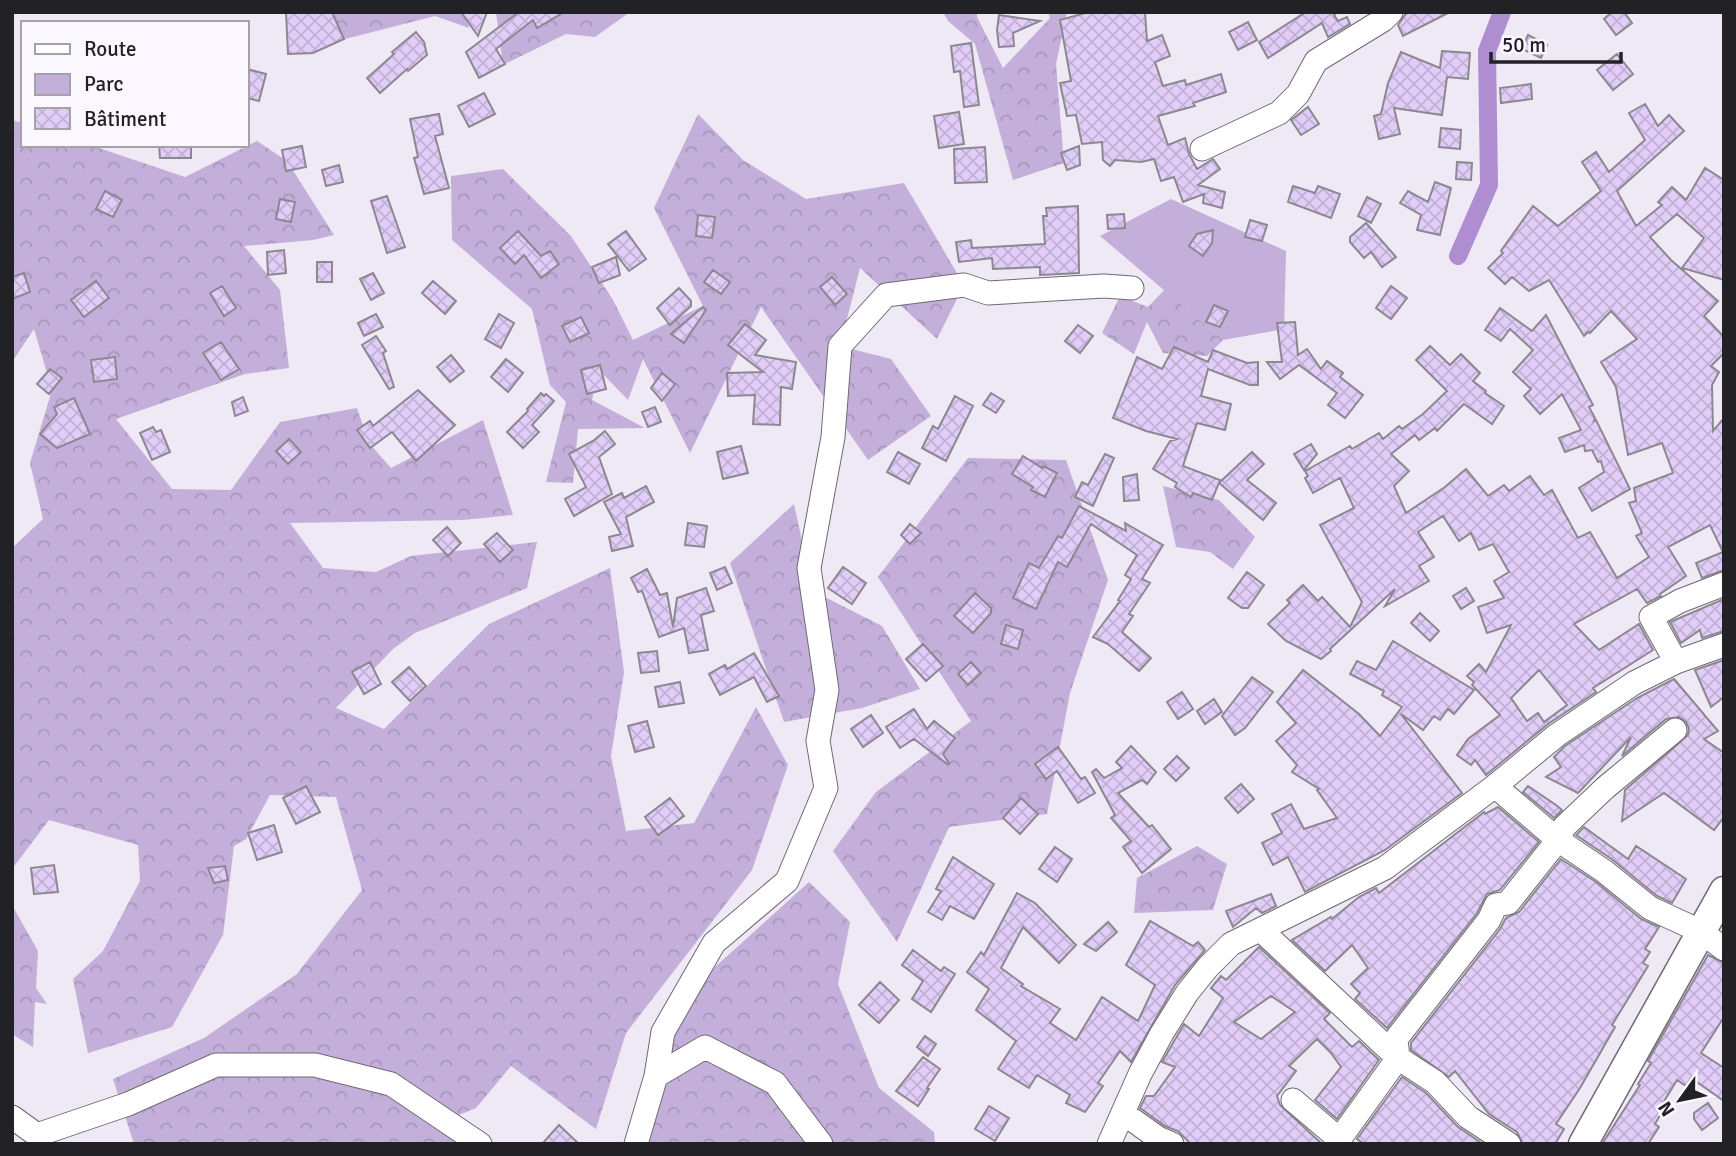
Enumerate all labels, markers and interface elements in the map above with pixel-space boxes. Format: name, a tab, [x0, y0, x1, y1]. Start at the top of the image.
legend	[21, 21, 248, 147]
scale bar	[1491, 21, 1620, 65]
text: 50 m	[1502, 32, 1546, 58]
text: Route	[84, 36, 136, 62]
text: Parc	[84, 71, 123, 97]
text: Bâtiment	[84, 106, 166, 132]
north arrow	[1645, 1065, 1715, 1135]
text: N	[1653, 1097, 1680, 1121]

